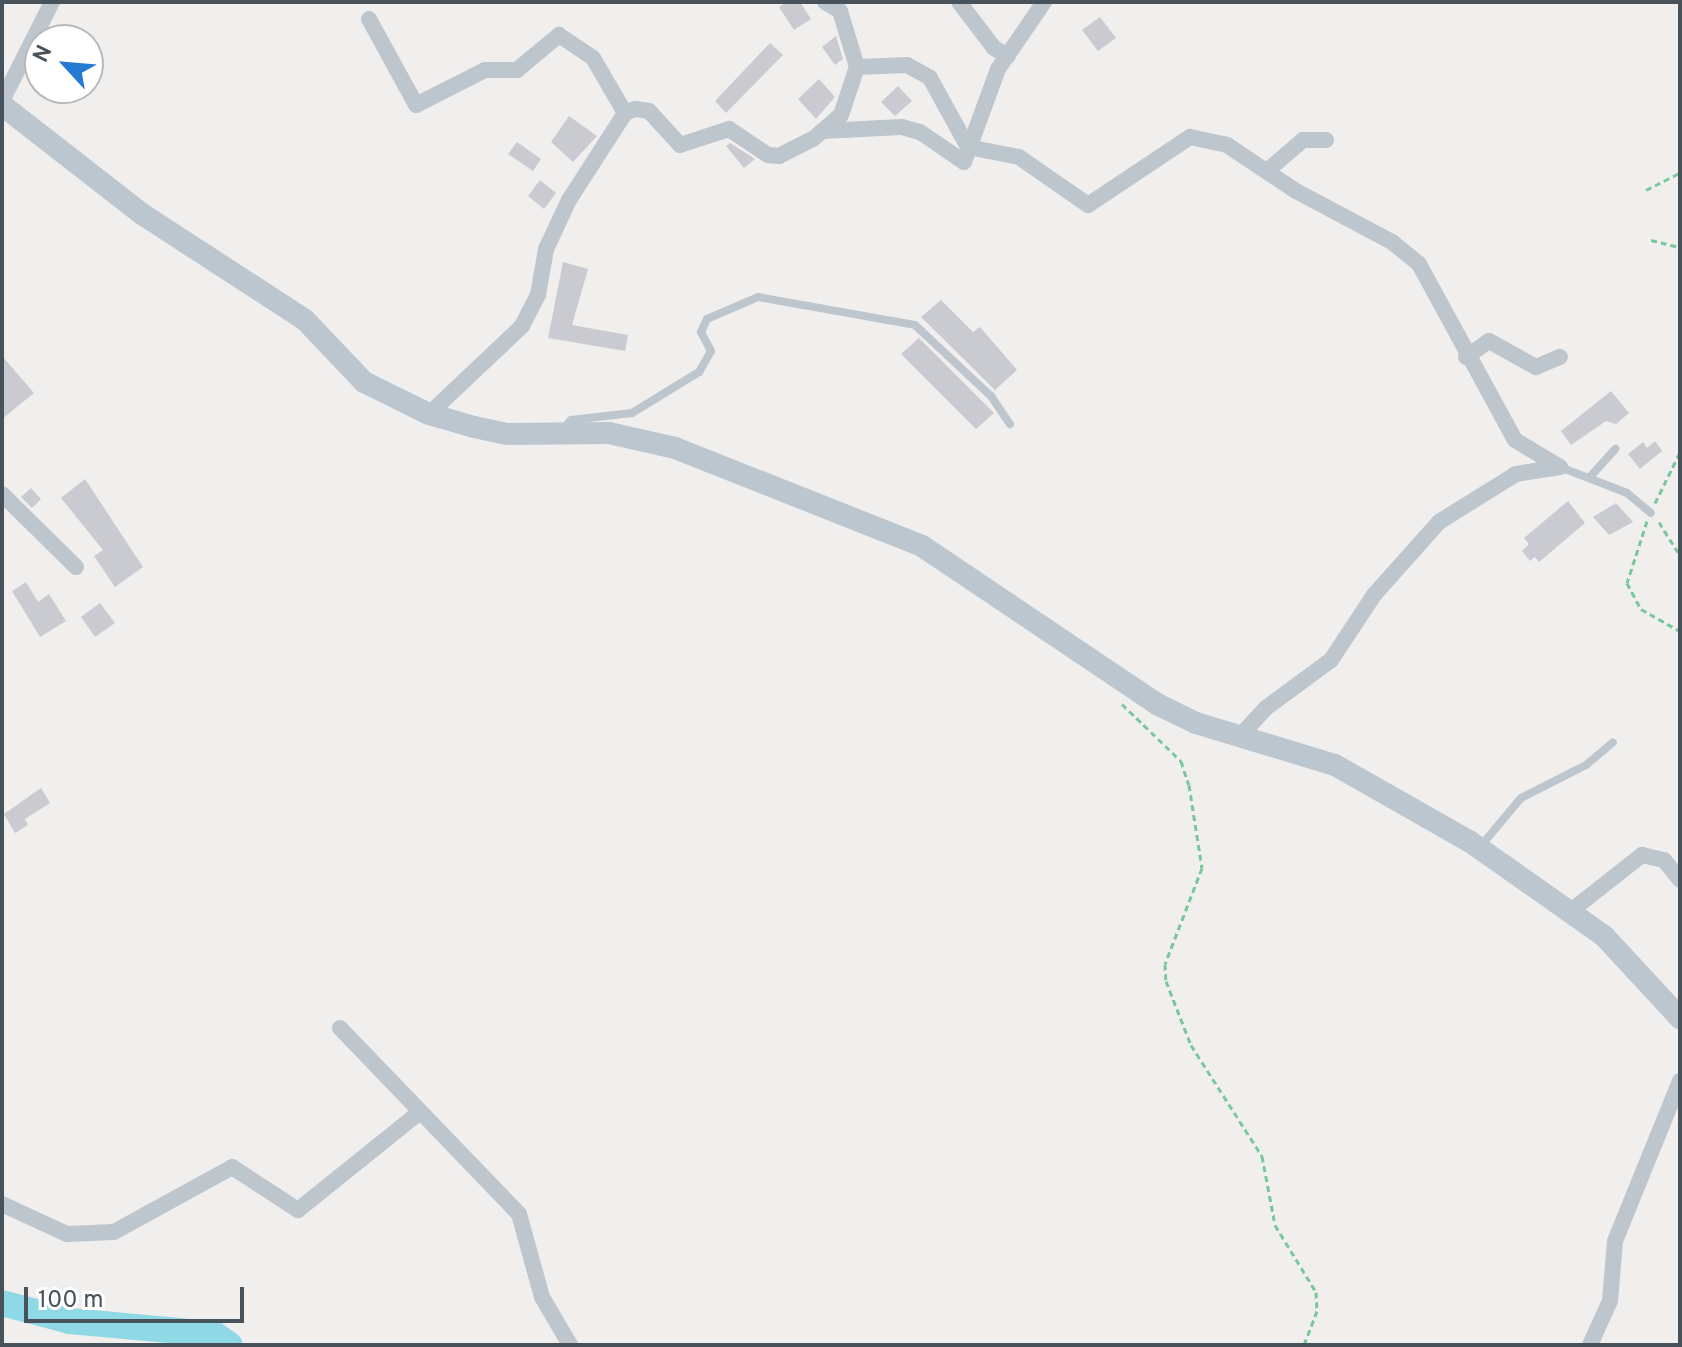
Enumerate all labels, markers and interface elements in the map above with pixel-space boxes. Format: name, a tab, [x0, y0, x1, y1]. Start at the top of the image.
north arrow	[24, 24, 104, 104]
text: N	[28, 41, 59, 67]
scale bar	[28, 1271, 248, 1321]
text: 100 m	[38, 1286, 104, 1316]

